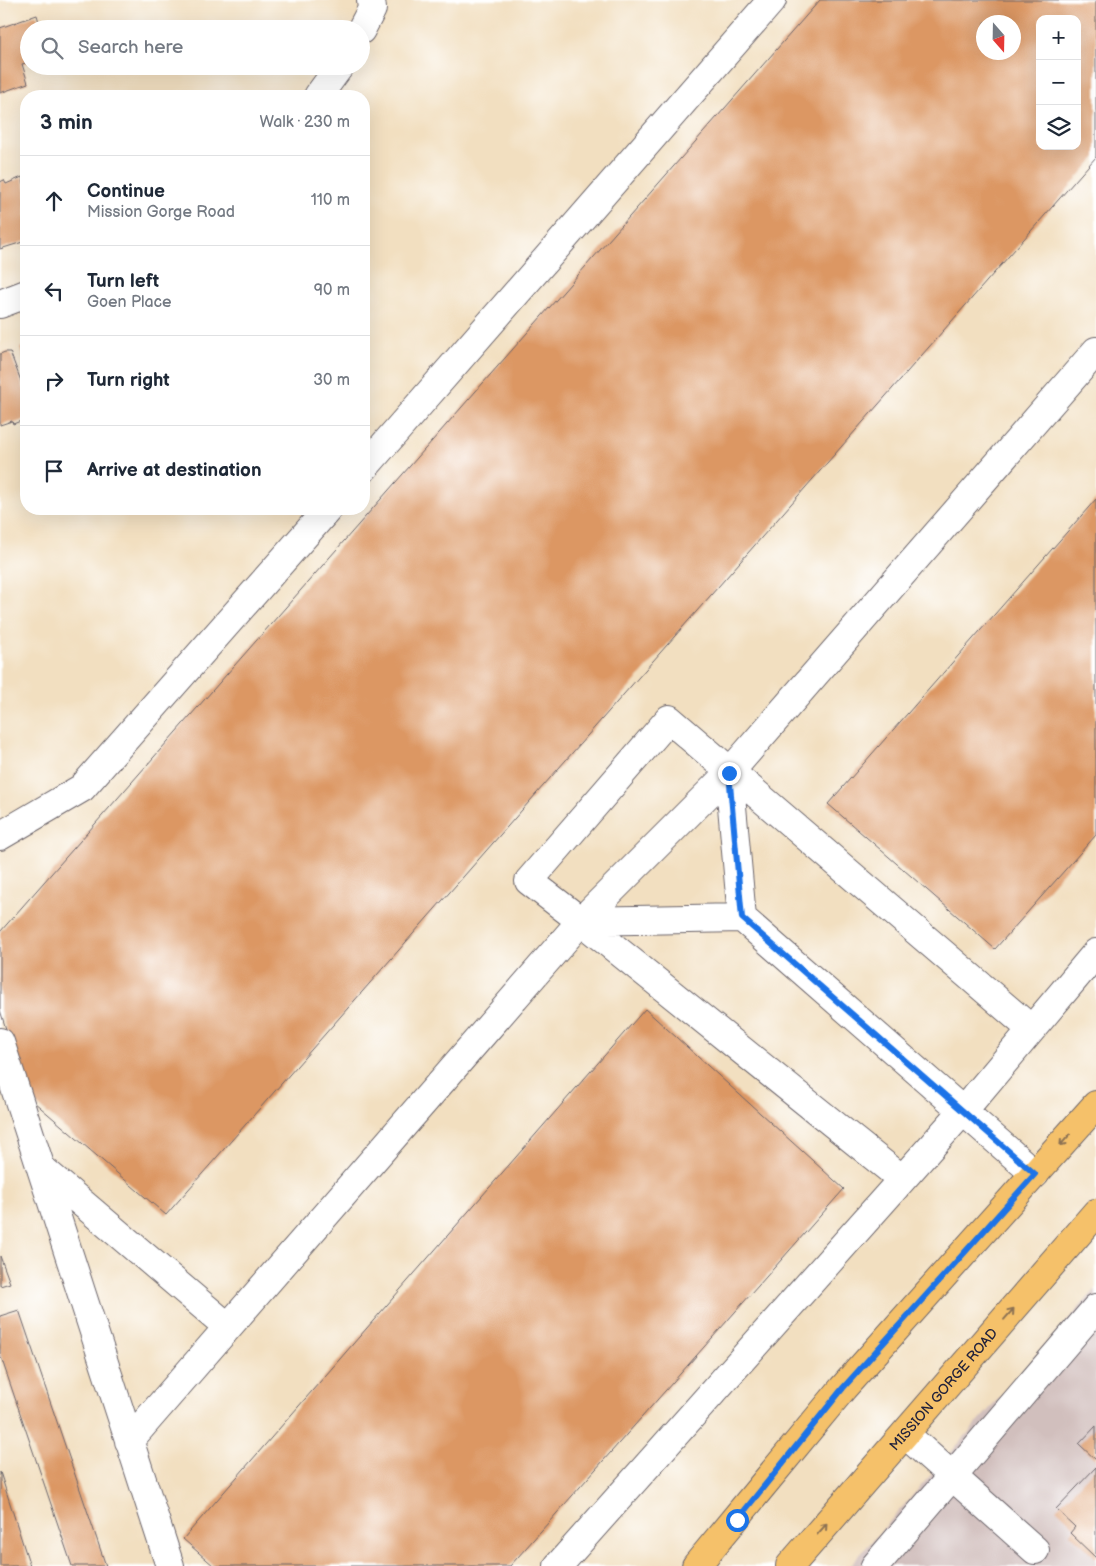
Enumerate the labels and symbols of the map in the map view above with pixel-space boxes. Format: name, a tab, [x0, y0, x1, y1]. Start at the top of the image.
north arrow	[976, 15, 1021, 60]
route end	[718, 762, 741, 785]
one-way arrow	[1060, 1133, 1071, 1146]
one-way arrow	[1003, 1308, 1014, 1321]
street label: MISSION GORGE ROAD	[886, 1325, 1001, 1454]
route start	[726, 1509, 749, 1532]
one-way arrow	[816, 1523, 827, 1536]

